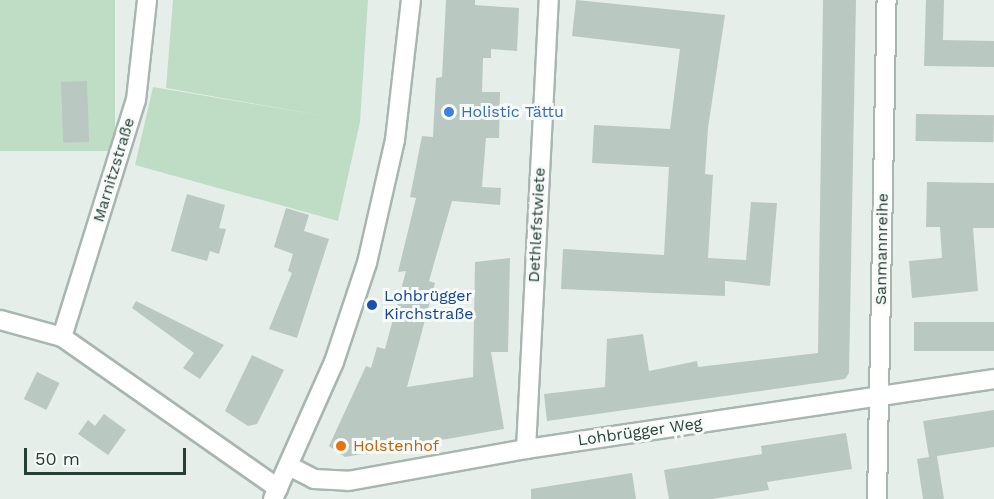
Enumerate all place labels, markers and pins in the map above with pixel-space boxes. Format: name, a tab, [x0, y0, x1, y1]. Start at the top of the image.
place label: Holistic Tättu	[461, 102, 564, 122]
marker: Holistic Tättu	[442, 105, 456, 119]
place label: Lohbrügger Kirchstraße	[384, 286, 473, 324]
marker: Lohbrügger Kirchstraße	[365, 298, 379, 312]
place label: Holstenhof	[353, 436, 439, 456]
marker: Holstenhof	[334, 439, 348, 453]

